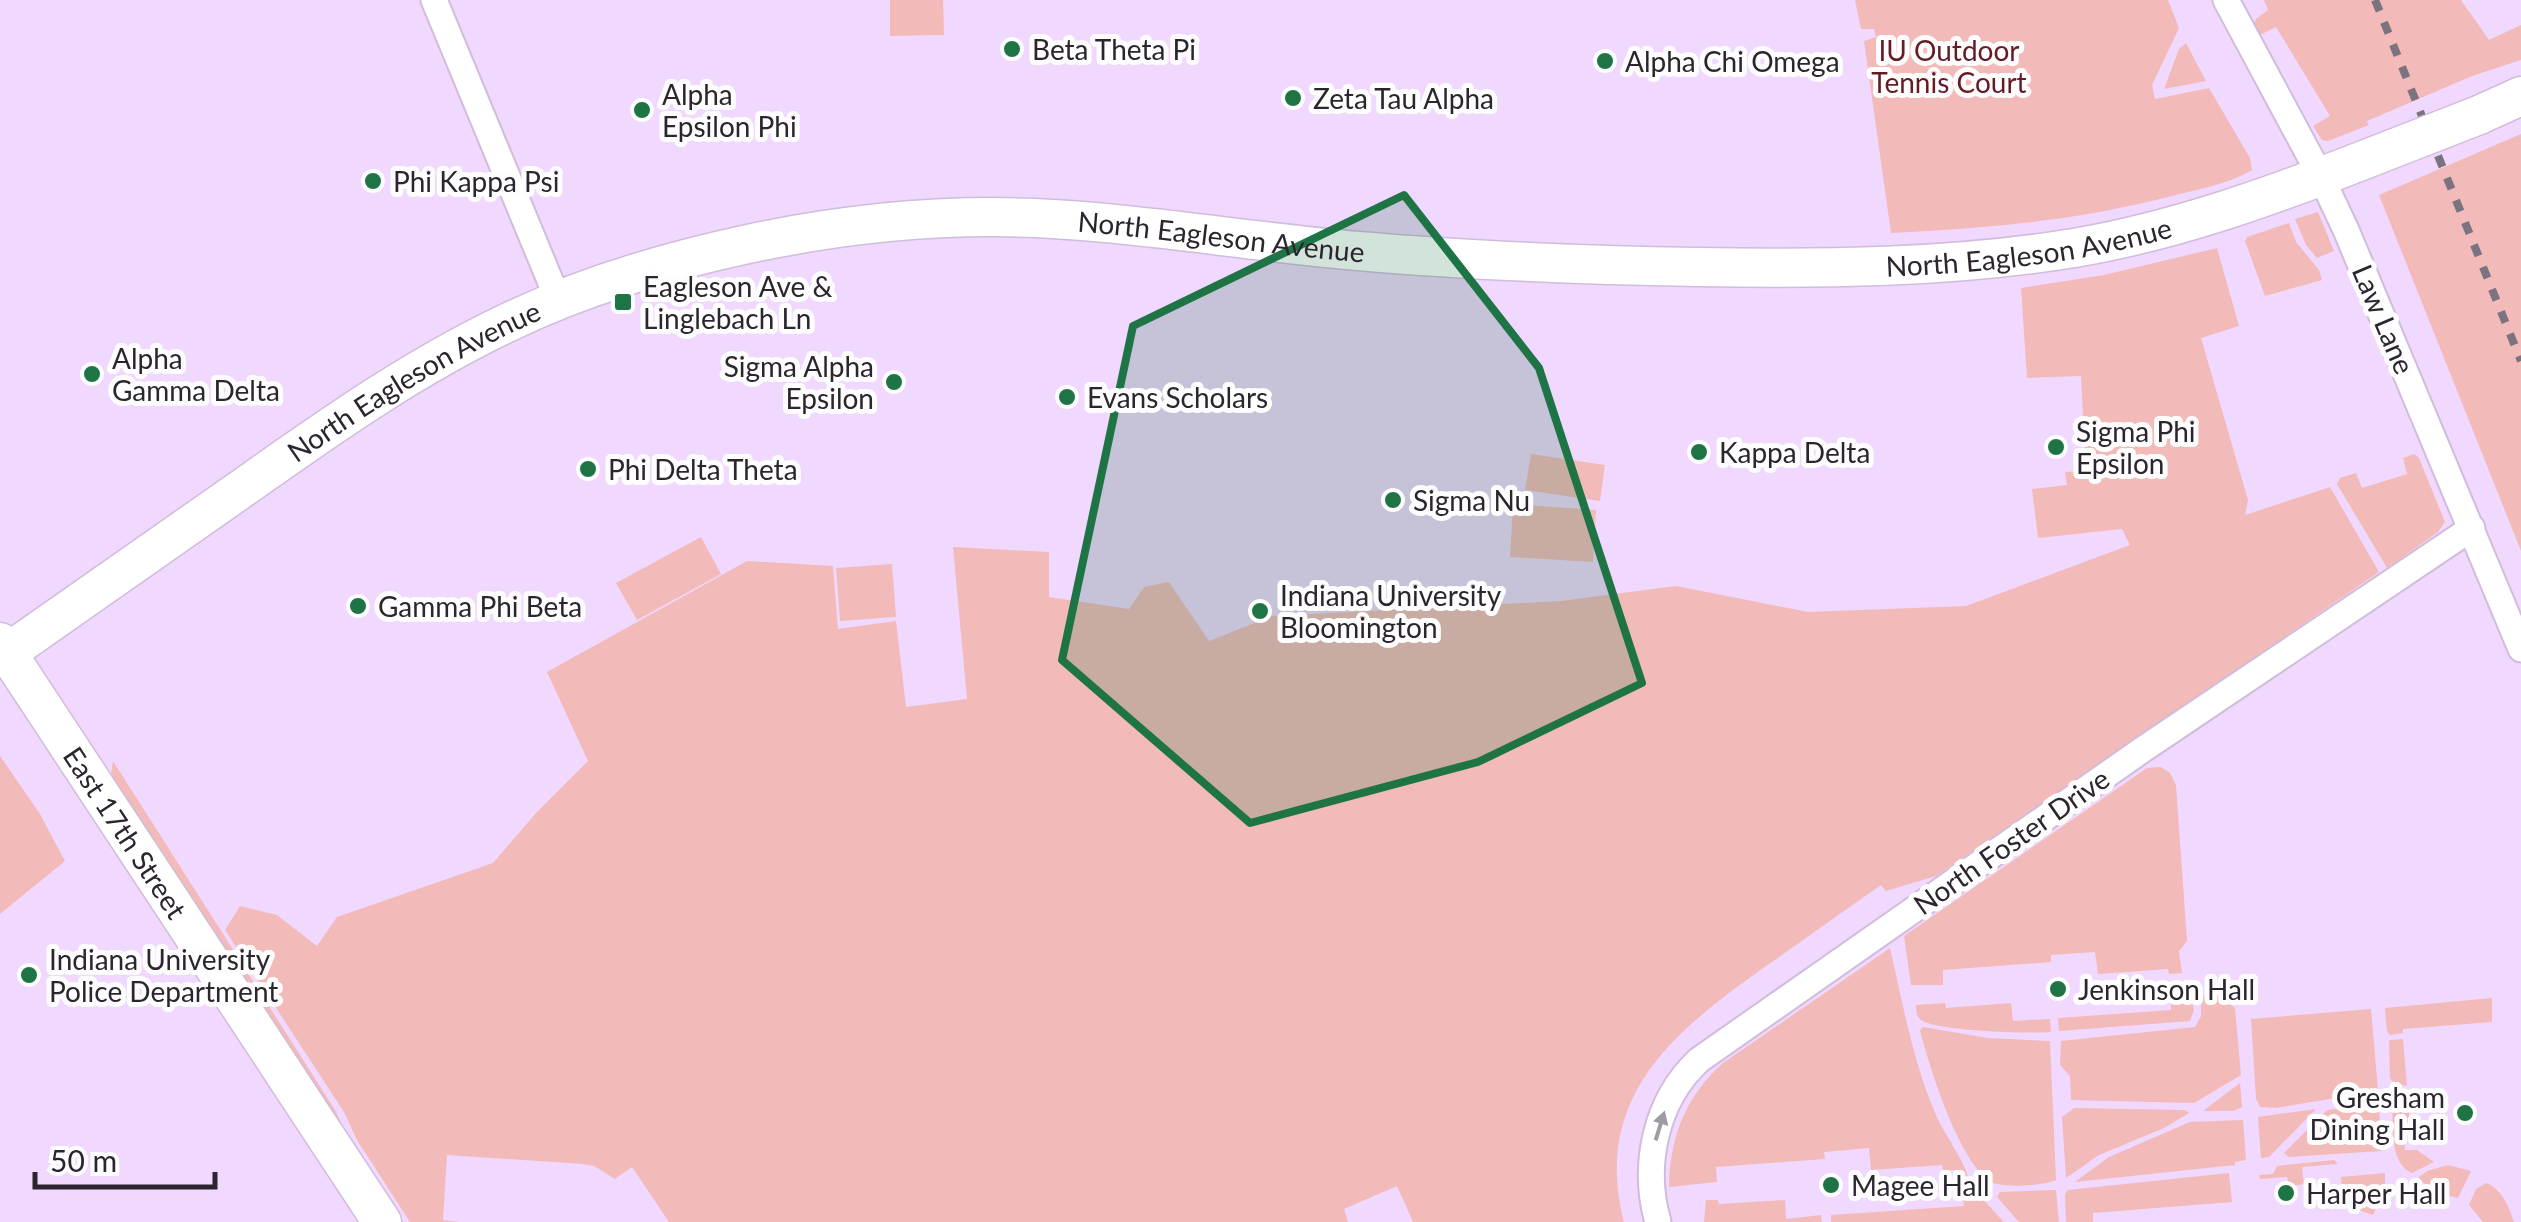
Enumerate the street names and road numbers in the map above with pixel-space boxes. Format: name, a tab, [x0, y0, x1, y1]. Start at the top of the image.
street label: North Eagleson Avenue	[1076, 204, 1366, 268]
street label: North Eagleson Avenue	[1885, 210, 2175, 283]
street label: Law Lane	[2346, 259, 2422, 379]
street label: North Eagleson Avenue	[280, 293, 545, 468]
street label: East 17th Street	[57, 740, 194, 925]
street label: North Foster Drive	[1907, 761, 2115, 921]

